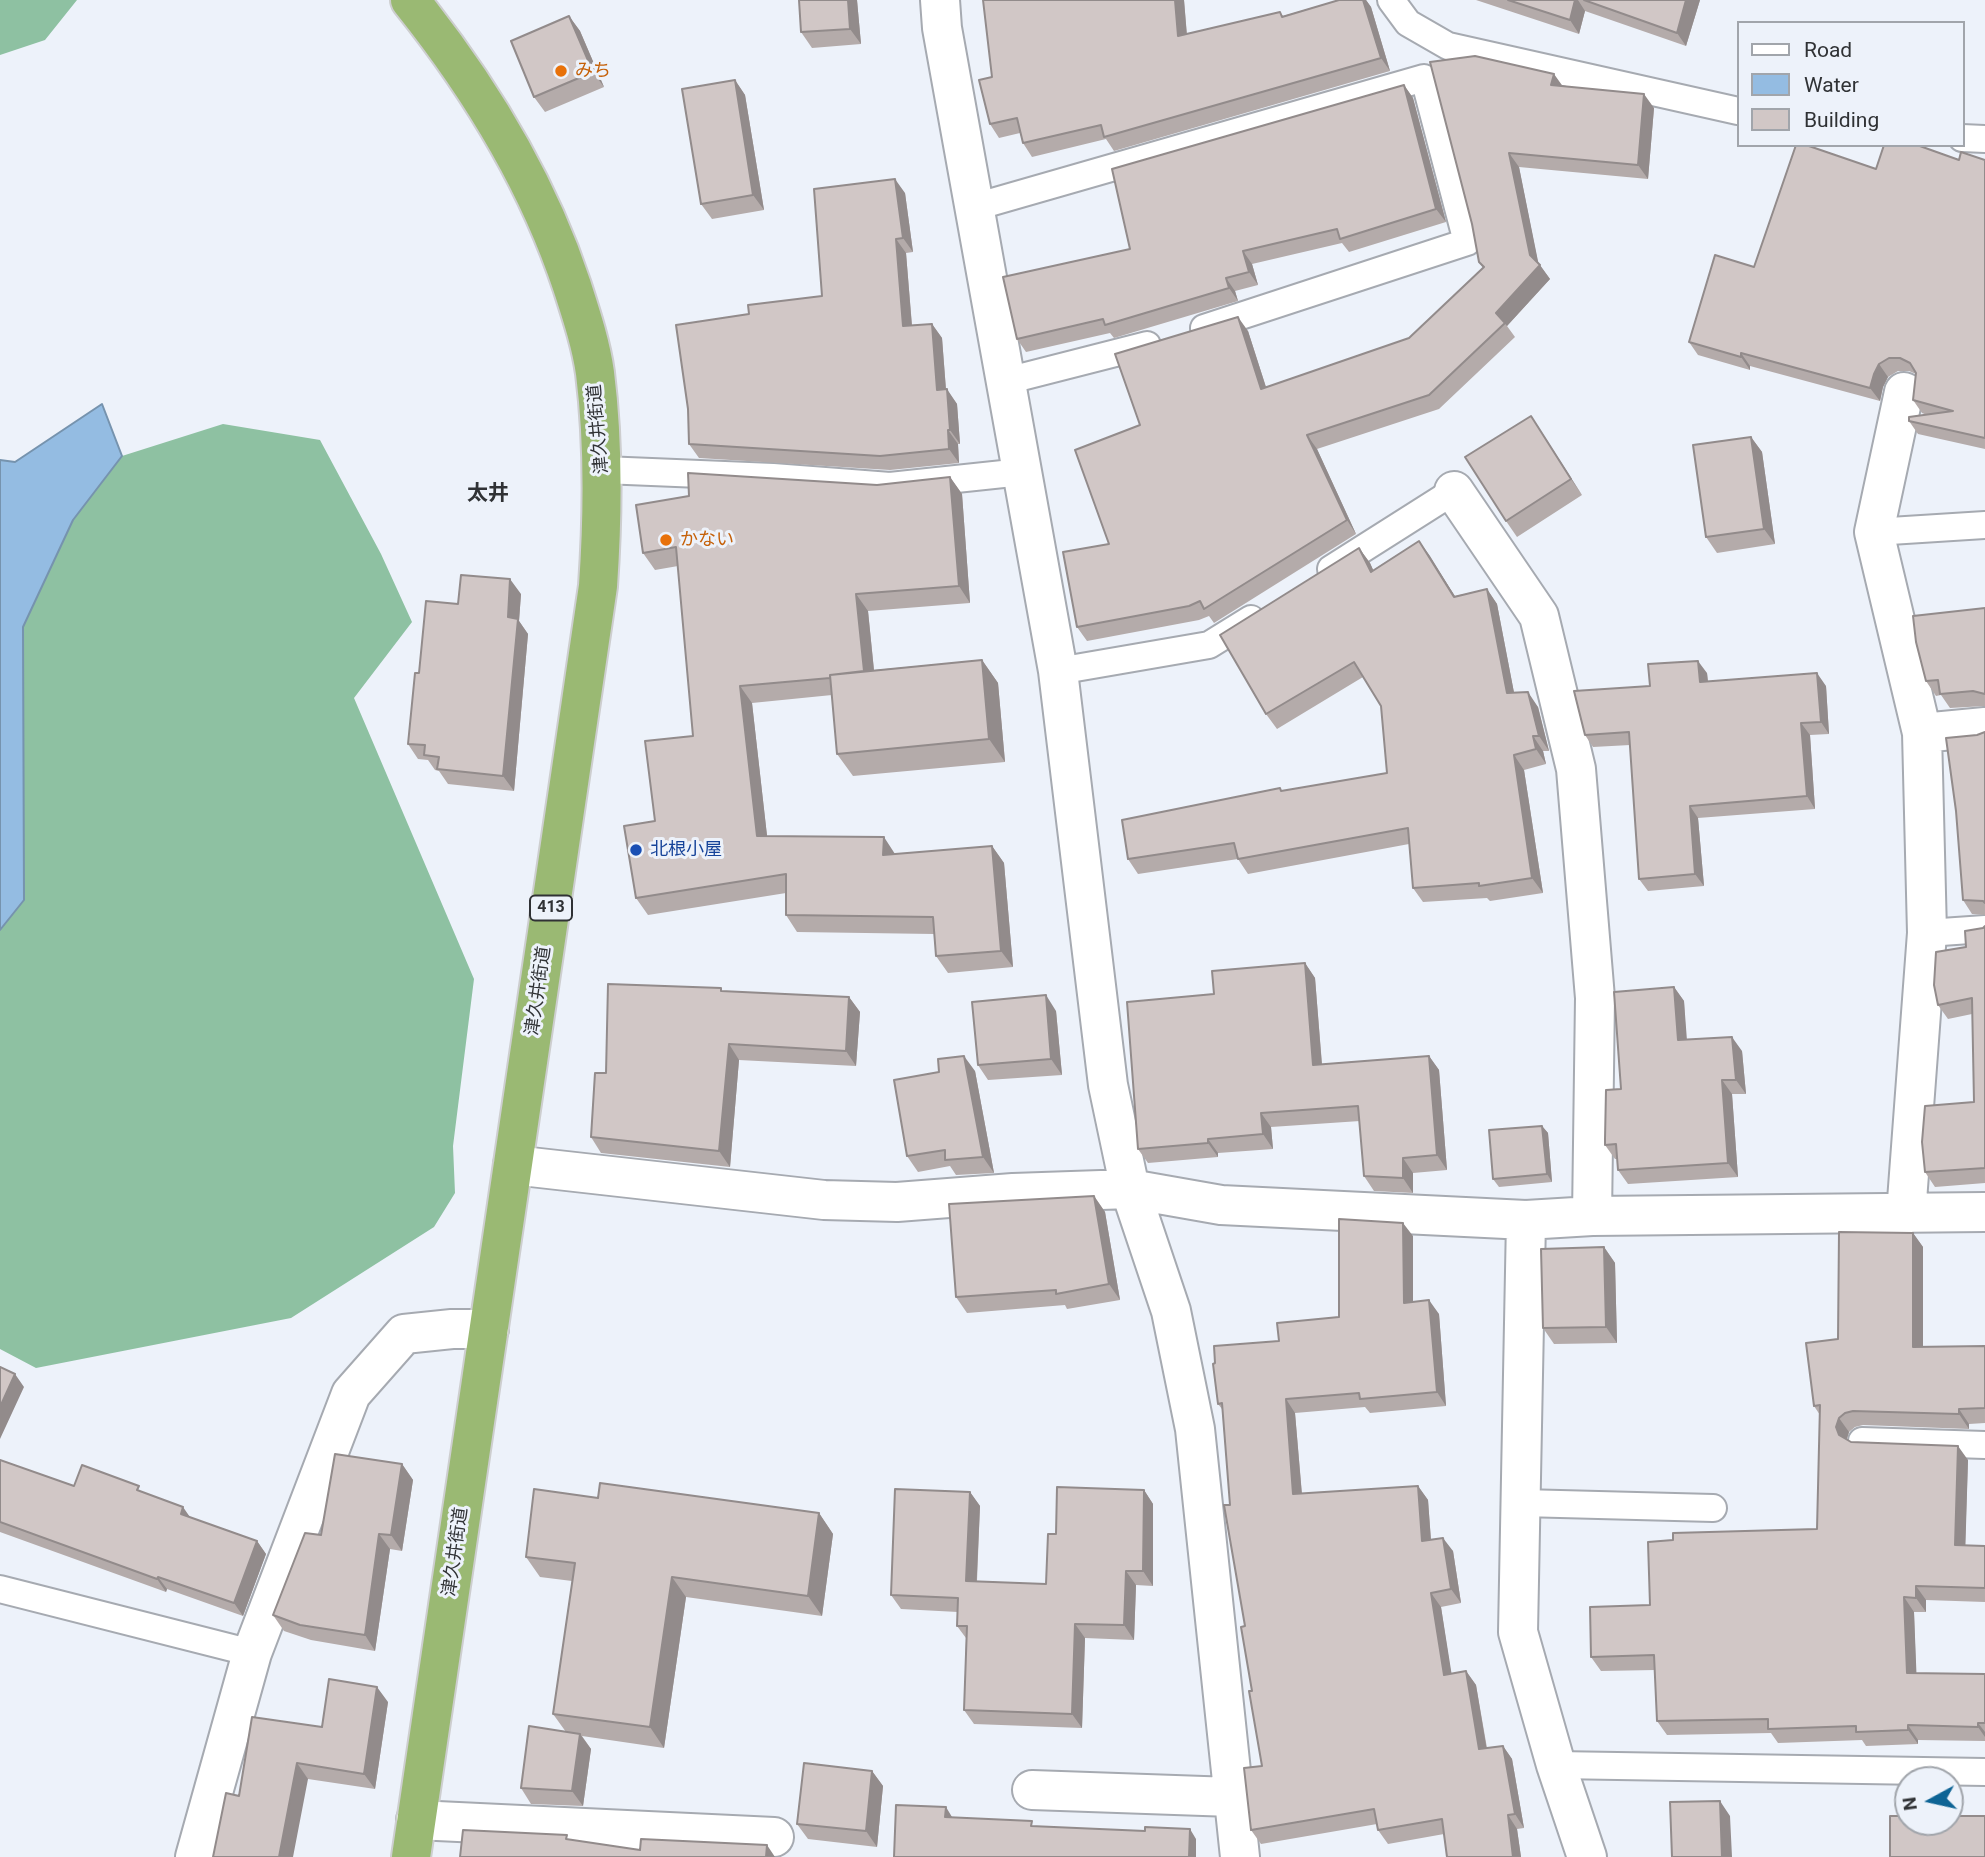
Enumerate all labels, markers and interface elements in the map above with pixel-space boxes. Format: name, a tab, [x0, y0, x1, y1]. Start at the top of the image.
legend	[1736, 21, 1964, 147]
text: Road	[1804, 38, 1852, 62]
place label: みち	[575, 60, 611, 82]
marker: みち	[553, 63, 569, 79]
text: Water	[1804, 73, 1859, 97]
text: Building	[1804, 108, 1879, 132]
street label: 津久井街道	[584, 383, 614, 475]
district label: 太井	[467, 482, 509, 508]
place label: かない	[680, 529, 734, 551]
marker: かない	[658, 532, 674, 548]
place label: 北根小屋	[650, 839, 722, 861]
marker: 北根小屋	[628, 842, 644, 858]
road number: 413	[530, 896, 572, 920]
street label: 津久井街道	[522, 945, 556, 1037]
street label: 津久井街道	[439, 1506, 473, 1598]
north arrow	[1894, 1766, 1964, 1836]
text: N	[1897, 1795, 1922, 1812]

